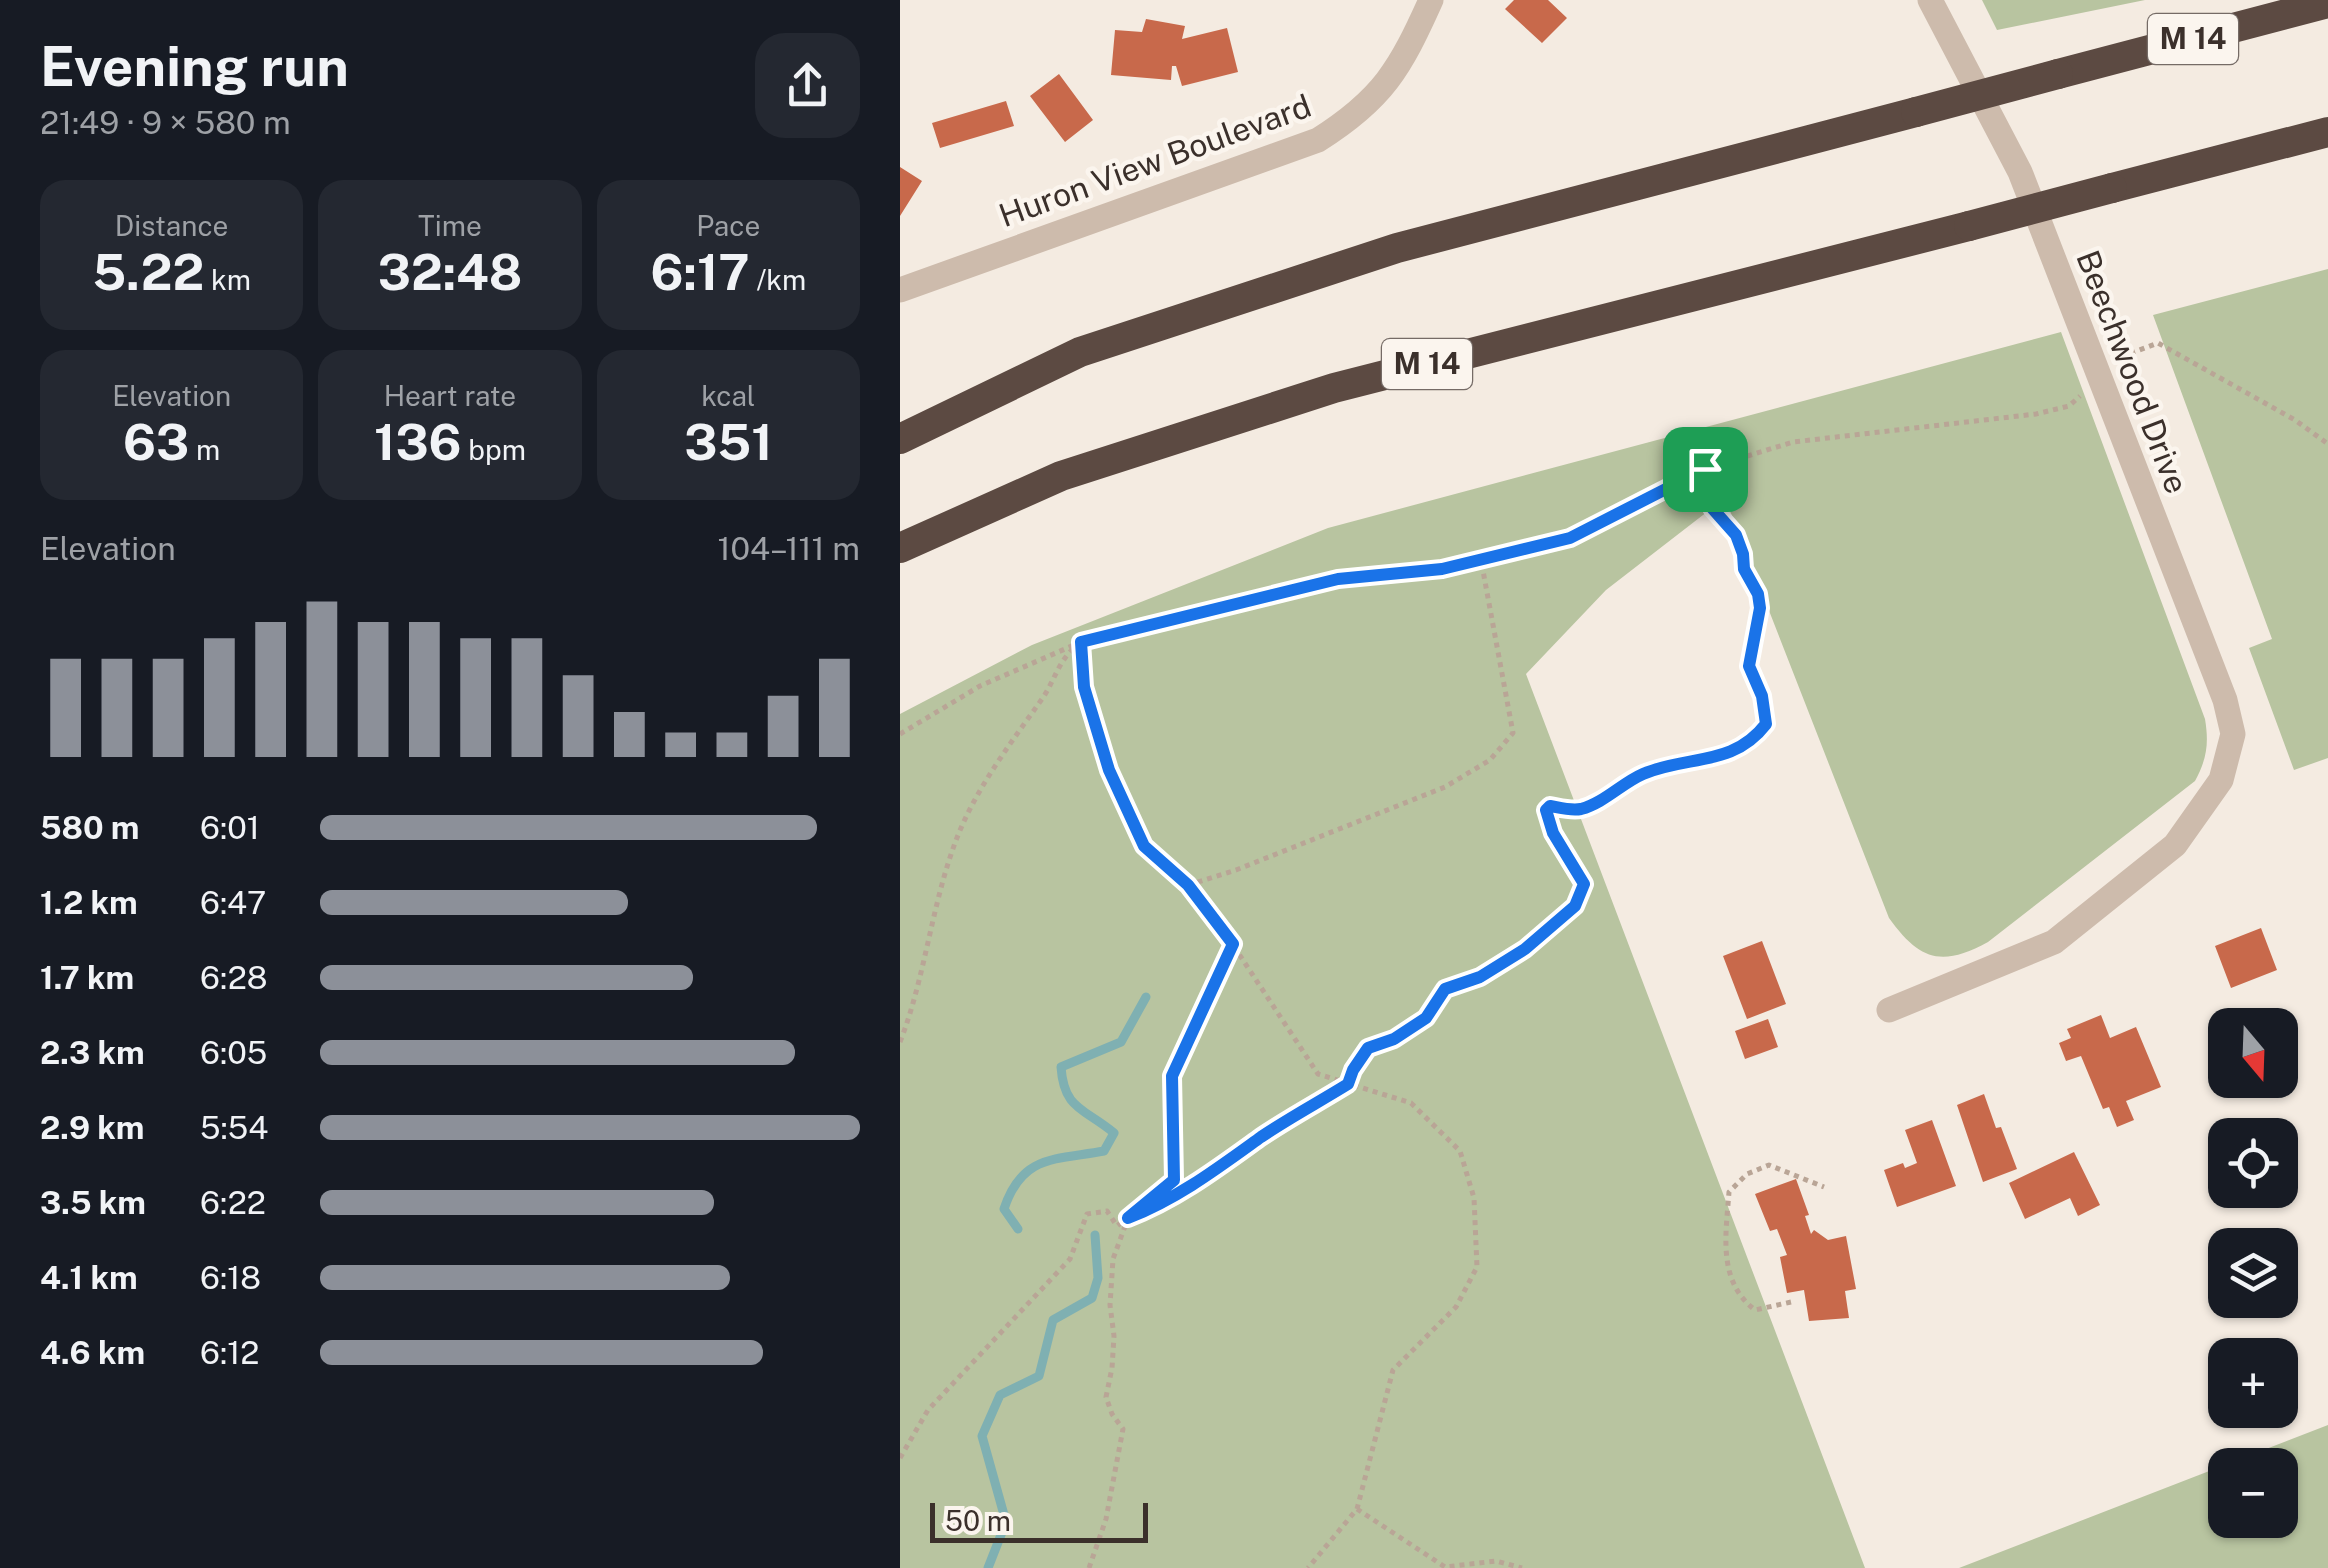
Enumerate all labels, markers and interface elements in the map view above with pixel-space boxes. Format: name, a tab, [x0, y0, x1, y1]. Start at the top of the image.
road number: M 14	[2148, 14, 2238, 64]
button: share	[755, 33, 860, 138]
text: Evening run	[40, 34, 349, 98]
street label: Huron View Boulevard	[994, 87, 1316, 234]
text: 21:49 · 9 × 580 m	[40, 104, 291, 141]
text: Distance	[115, 209, 228, 242]
text: Time	[418, 209, 482, 242]
text: Pace	[696, 209, 760, 242]
text: 5.22	[92, 242, 204, 301]
text: 32:48	[378, 242, 522, 301]
text: 6:17	[650, 242, 750, 301]
street label: Beechwood Drive	[2069, 245, 2196, 499]
text: km	[204, 263, 251, 296]
text: /km	[750, 263, 806, 296]
road number: M 14	[1382, 339, 1472, 389]
text: Elevation	[112, 379, 231, 412]
text: Heart rate	[384, 379, 516, 412]
text: kcal	[701, 379, 755, 412]
text: 63	[123, 412, 189, 471]
text: 136	[374, 412, 462, 471]
text: 351	[684, 412, 773, 471]
pin	[1663, 427, 1748, 512]
text: m	[189, 433, 220, 466]
text: bpm	[462, 433, 526, 466]
icon: arrive	[1678, 442, 1733, 497]
text: Elevation	[40, 530, 176, 567]
text: 104–111 m	[717, 530, 860, 567]
text: 580 m	[40, 809, 139, 846]
text: 6:01	[200, 809, 260, 846]
text: 1.2 km	[40, 884, 138, 921]
text: 6:47	[200, 884, 266, 921]
text: 1.7 km	[40, 959, 134, 996]
text: 6:28	[200, 959, 268, 996]
north arrow	[2208, 1008, 2298, 1098]
map controls	[2208, 1008, 2298, 1538]
text: 2.3 km	[40, 1034, 145, 1071]
text: 6:05	[200, 1034, 267, 1071]
text: 2.9 km	[40, 1109, 144, 1146]
text: 5:54	[200, 1109, 268, 1146]
button: locate	[2208, 1118, 2298, 1208]
text: 3.5 km	[40, 1184, 146, 1221]
text: 6:22	[200, 1184, 266, 1221]
button: layers	[2208, 1228, 2298, 1318]
text: 4.1 km	[40, 1259, 138, 1296]
text: 6:18	[200, 1259, 261, 1296]
text: 4.6 km	[40, 1334, 145, 1371]
text: 6:12	[200, 1334, 259, 1371]
button: +	[2208, 1338, 2298, 1428]
button: −	[2208, 1448, 2298, 1538]
scale bar	[930, 1498, 1148, 1542]
text: 50 m	[945, 1504, 1011, 1537]

